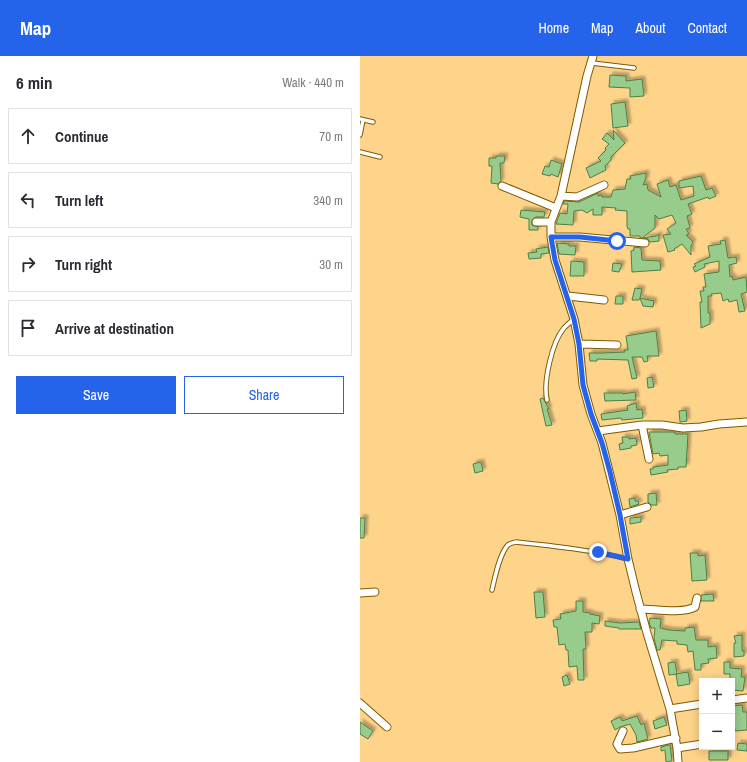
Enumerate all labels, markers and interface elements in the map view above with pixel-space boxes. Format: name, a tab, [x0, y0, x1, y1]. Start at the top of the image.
text: Map	[20, 15, 51, 41]
text: Home	[538, 19, 569, 37]
text: Map	[591, 19, 613, 37]
text: About	[635, 19, 665, 37]
text: Contact	[687, 19, 727, 37]
text: 6 min	[16, 71, 52, 94]
text: Walk · 440 m	[282, 74, 344, 91]
icon: ahead	[17, 125, 39, 147]
text: Continue	[55, 126, 108, 147]
text: 70 m	[319, 128, 343, 145]
icon: left	[17, 189, 39, 211]
text: Turn left	[55, 190, 103, 211]
text: 340 m	[313, 192, 343, 209]
route start	[608, 232, 626, 250]
icon: right	[17, 253, 39, 275]
text: Turn right	[55, 254, 112, 275]
text: 30 m	[319, 256, 343, 273]
icon: arrive	[17, 317, 39, 339]
text: Arrive at destination	[55, 318, 174, 339]
button: Save	[16, 376, 176, 414]
button: Share	[184, 376, 344, 414]
route end	[589, 543, 607, 561]
map controls	[699, 678, 735, 750]
button: +	[699, 678, 735, 714]
button: −	[699, 714, 735, 750]

